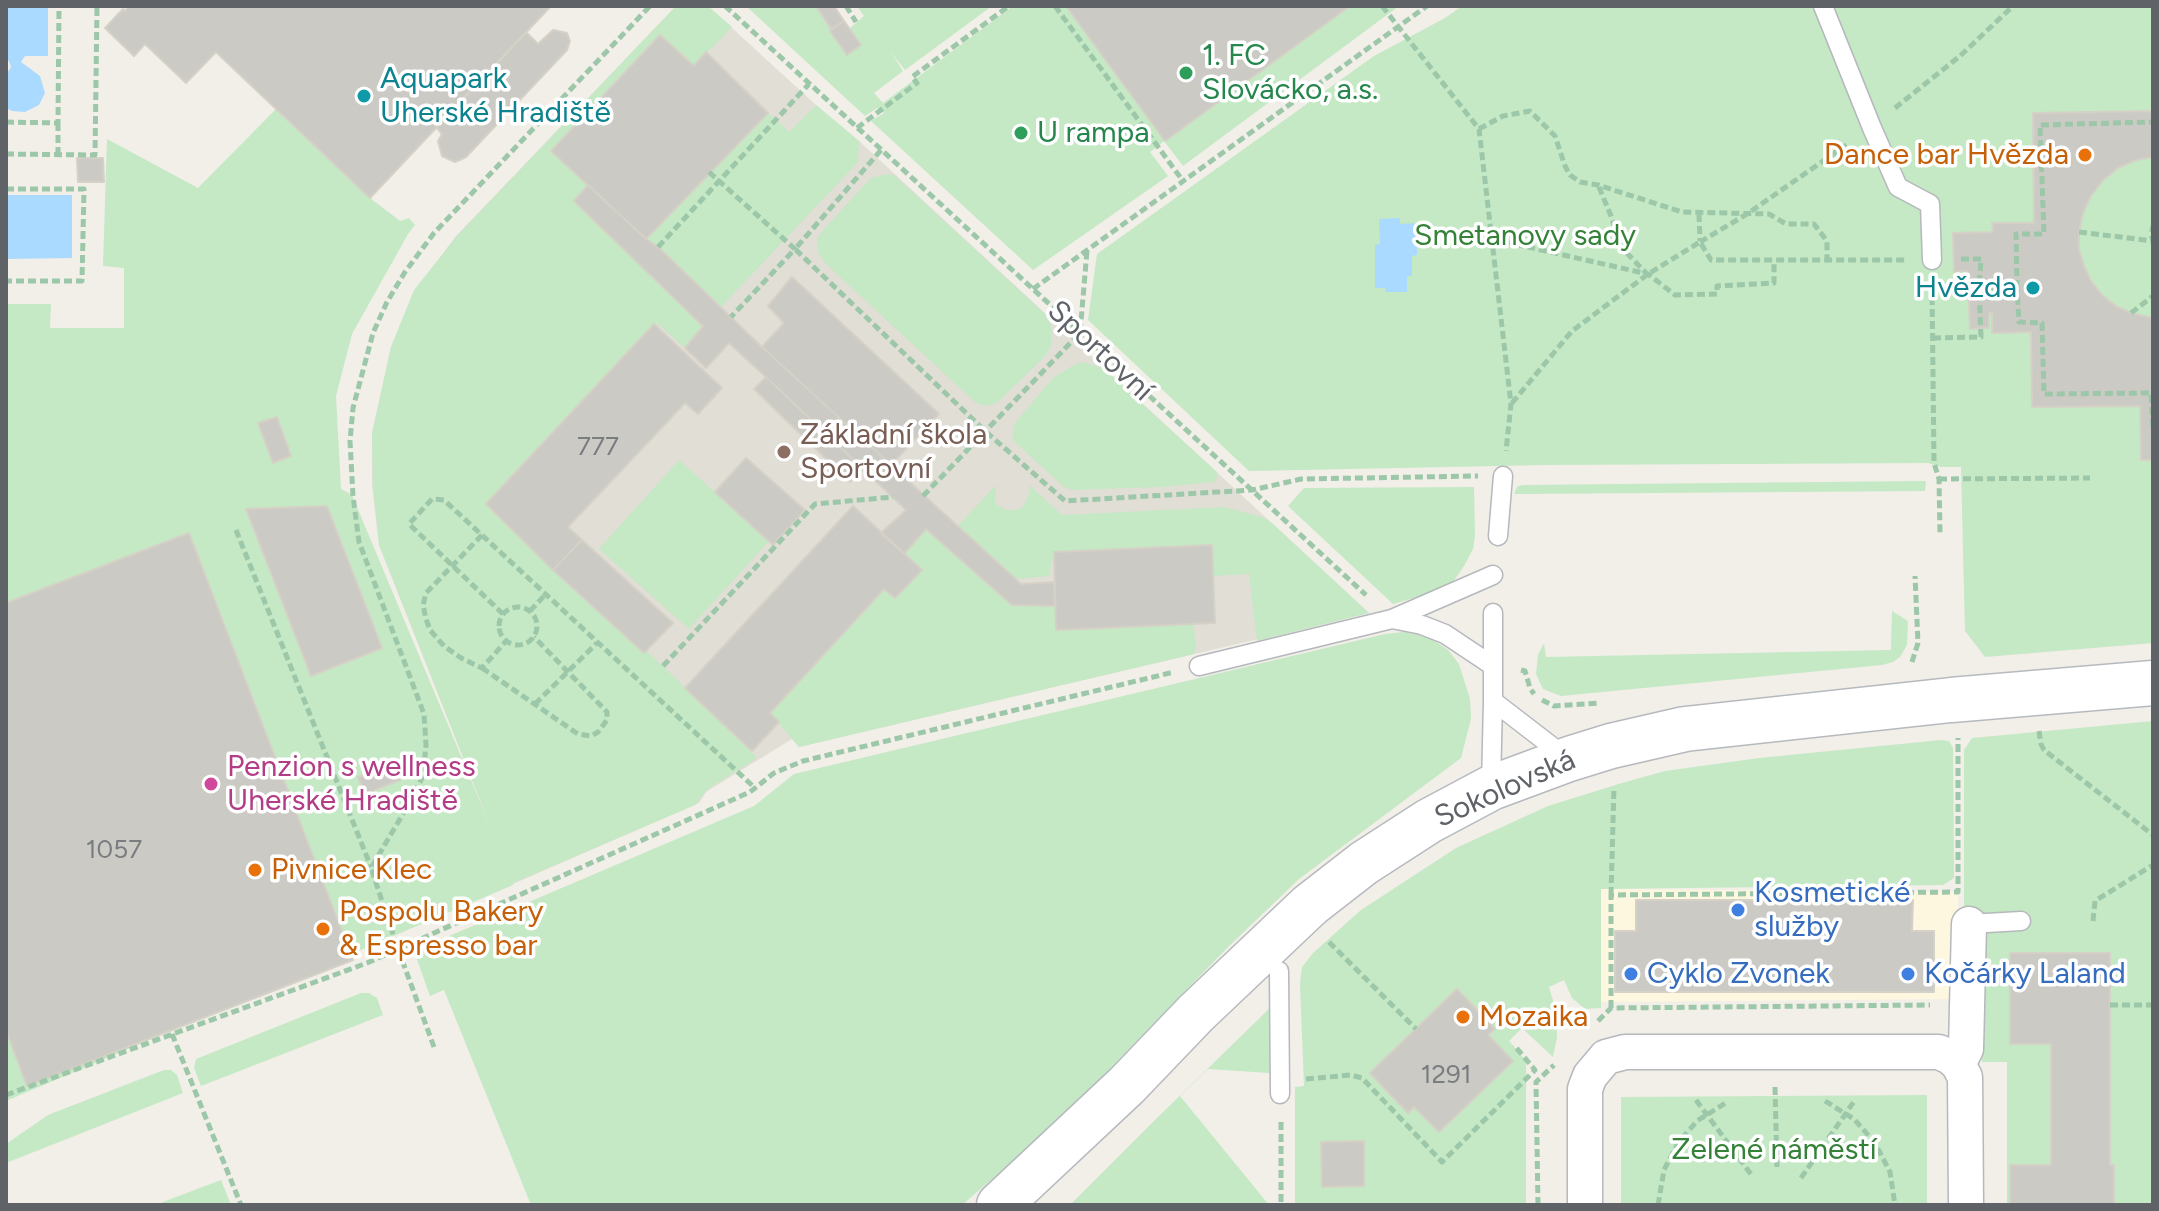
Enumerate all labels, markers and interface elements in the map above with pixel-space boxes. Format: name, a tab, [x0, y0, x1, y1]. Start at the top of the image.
place label: 1. FC Slovácko, a.s.	[1202, 38, 1378, 108]
place label: Aquapark Uherské Hradiště	[380, 61, 611, 132]
marker: 1. FC Slovácko, a.s.	[1177, 64, 1195, 82]
marker: Aquapark Uherské Hradiště	[355, 87, 373, 105]
place label: U rampa	[1037, 115, 1150, 151]
marker: U rampa	[1012, 124, 1030, 142]
place label: Dance bar Hvězda	[1824, 137, 2069, 173]
marker: Dance bar Hvězda	[2076, 146, 2094, 164]
park label: Smetanovy sady	[1414, 218, 1636, 254]
place label: Hvězda	[1915, 270, 2017, 306]
marker: Hvězda	[2024, 279, 2042, 297]
street label: Sportovní	[1040, 293, 1160, 409]
place label: Základní škola Sportovní	[800, 417, 987, 488]
house number: 777	[577, 431, 619, 463]
marker: Základní škola Sportovní	[775, 443, 793, 461]
street label: Sokolovská	[1429, 742, 1581, 836]
place label: Penzion s wellness Uherské Hradiště	[227, 749, 476, 820]
marker: Penzion s wellness Uherské Hradiště	[202, 775, 220, 793]
house number: 1057	[86, 834, 142, 866]
place label: Pivnice Klec	[271, 852, 432, 888]
marker: Pivnice Klec	[246, 861, 264, 879]
place label: Kosmetické služby	[1754, 875, 1911, 946]
place label: Pospolu Bakery & Espresso bar	[339, 894, 543, 964]
marker: Kosmetické služby	[1729, 901, 1747, 919]
marker: Pospolu Bakery & Espresso bar	[314, 920, 332, 938]
place label: Cyklo Zvonek	[1647, 956, 1830, 992]
place label: Kočárky Laland	[1924, 956, 2126, 992]
marker: Cyklo Zvonek	[1622, 965, 1640, 983]
marker: Kočárky Laland	[1899, 965, 1917, 983]
place label: Mozaika	[1479, 999, 1588, 1035]
marker: Mozaika	[1454, 1008, 1472, 1026]
house number: 1291	[1421, 1059, 1471, 1091]
park label: Zelené náměstí	[1671, 1132, 1877, 1168]

